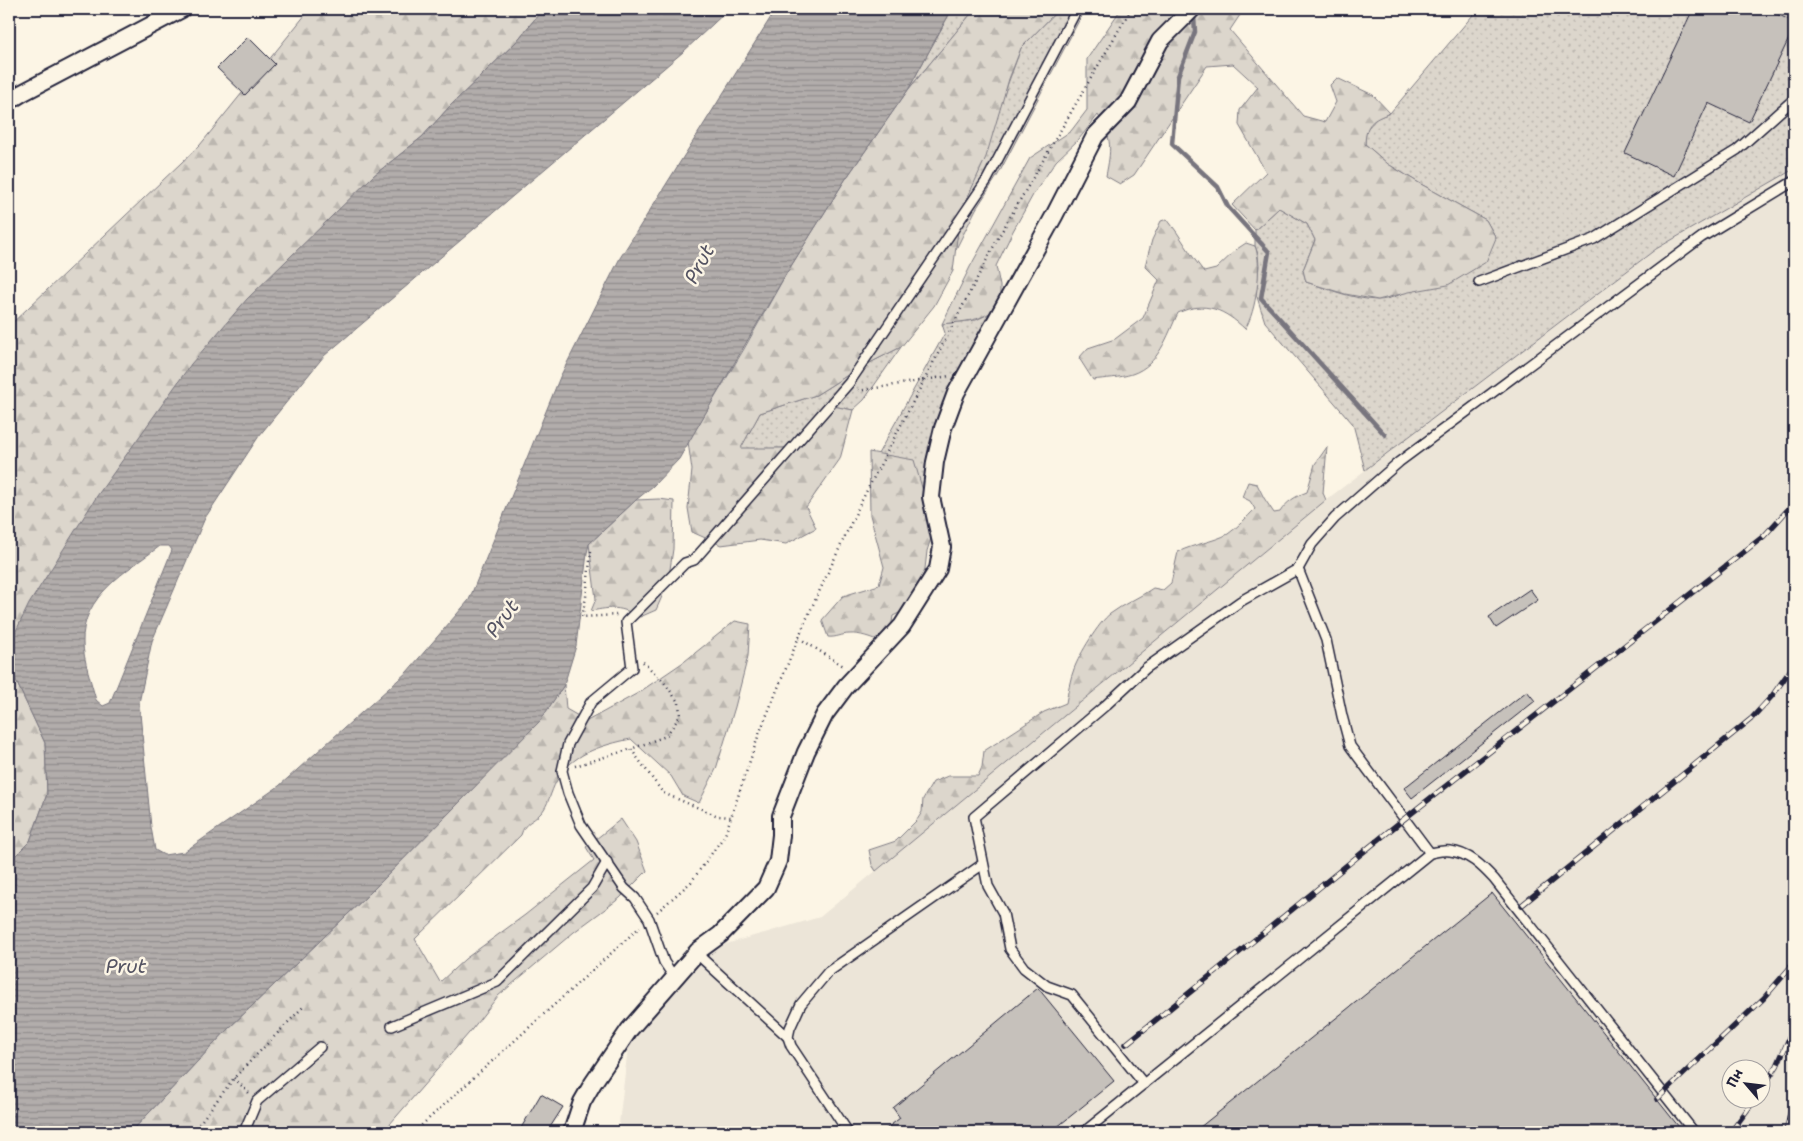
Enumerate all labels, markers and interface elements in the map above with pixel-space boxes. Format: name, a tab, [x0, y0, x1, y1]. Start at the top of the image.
water label: Prut	[678, 240, 720, 288]
water label: Prut	[479, 594, 525, 642]
water label: Prut	[106, 953, 147, 979]
north arrow	[1720, 1058, 1770, 1108]
text: Пн	[1722, 1066, 1747, 1090]

